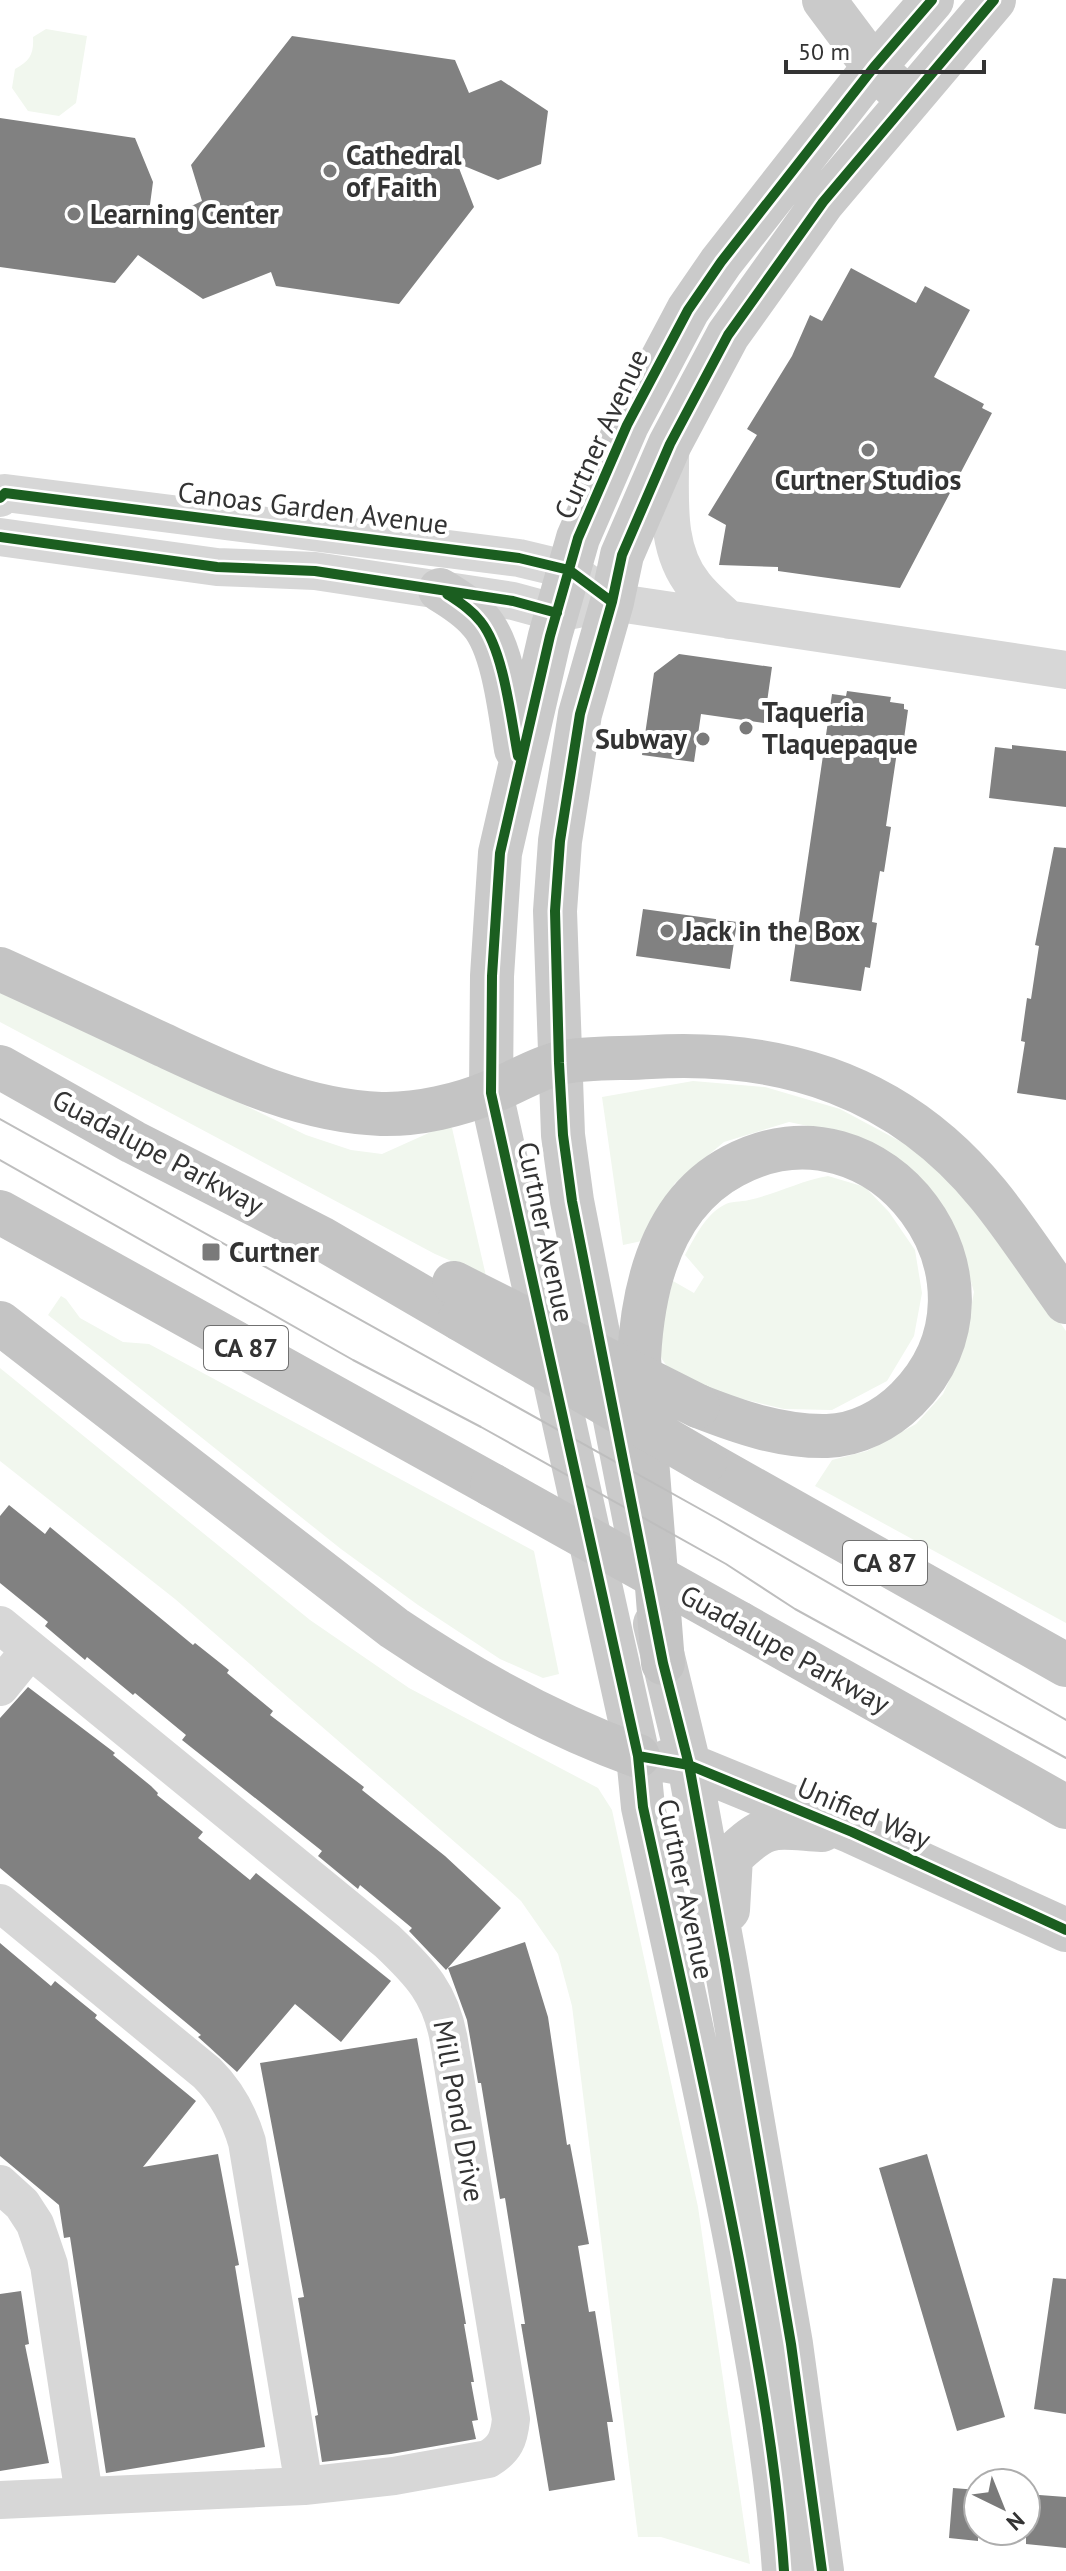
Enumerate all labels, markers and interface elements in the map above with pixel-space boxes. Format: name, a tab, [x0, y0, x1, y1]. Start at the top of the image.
scale bar	[786, 24, 984, 74]
text: 50 m	[798, 36, 850, 67]
place label: Cathedral of Faith	[346, 136, 462, 205]
marker: Cathedral of Faith	[321, 162, 339, 180]
place label: Learning Center	[90, 195, 279, 232]
marker: Learning Center	[65, 205, 83, 223]
street label: Curtner Avenue	[545, 343, 656, 525]
marker: Curtner Studios	[859, 441, 877, 459]
place label: Curtner Studios	[775, 461, 961, 498]
street label: Canoas Garden Avenue	[176, 473, 450, 542]
place label: Taqueria Tlaquepaque	[762, 693, 918, 762]
marker: Taqueria Tlaquepaque	[737, 719, 755, 737]
place label: Subway	[595, 720, 688, 757]
marker: Subway	[694, 730, 712, 748]
place label: Jack in the Box	[682, 912, 860, 949]
marker: Jack in the Box	[658, 922, 676, 940]
street label: Guadalupe Parkway	[46, 1080, 270, 1223]
street label: Curtner Avenue	[509, 1138, 584, 1326]
place label: Curtner	[229, 1233, 319, 1270]
marker: Curtner	[200, 1241, 222, 1263]
road number: CA 87	[204, 1326, 288, 1370]
road number: CA 87	[843, 1541, 927, 1585]
street label: Guadalupe Parkway	[674, 1576, 897, 1722]
street label: Unified Way	[792, 1768, 937, 1857]
street label: Curtner Avenue	[649, 1795, 724, 1983]
street label: Mill Pond Drive	[425, 2017, 494, 2205]
north arrow	[962, 2467, 1042, 2547]
text: N	[1001, 2506, 1030, 2537]

